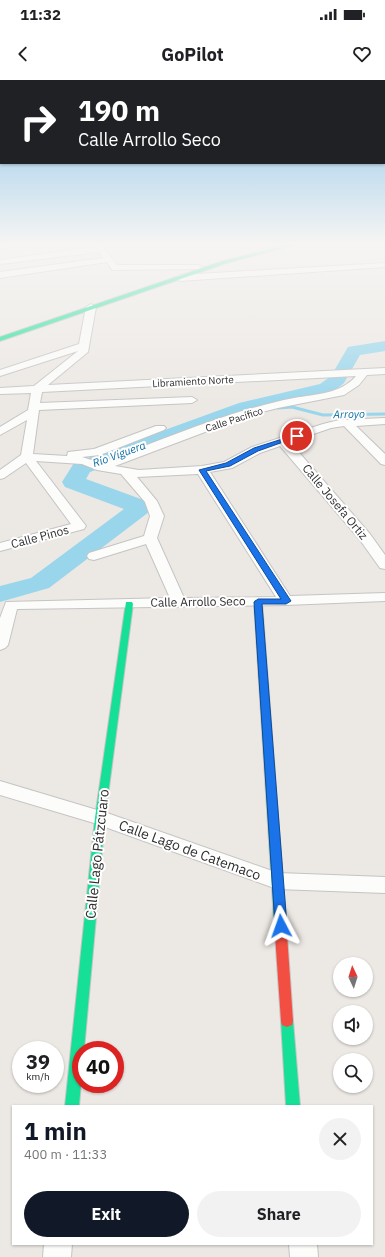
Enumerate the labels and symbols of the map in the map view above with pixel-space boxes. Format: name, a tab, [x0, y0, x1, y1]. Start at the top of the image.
street label: Libramiento Norte	[152, 373, 235, 390]
street label: Calle Pacífico	[204, 404, 265, 435]
water label: Arroyo	[332, 407, 365, 421]
pin	[280, 419, 314, 453]
water label: Río Viguera	[91, 438, 147, 470]
street label: Calle Josefa Ortiz	[299, 461, 372, 543]
street label: Calle Pinos	[9, 522, 71, 551]
street label: Calle Arrollo Seco	[150, 593, 246, 610]
street label: Calle Lago Pátzcuaro	[81, 788, 113, 920]
street label: Calle Lago de Catemaco	[116, 816, 264, 884]
position arrow	[260, 905, 302, 947]
north arrow	[333, 957, 373, 997]
speed limit sign: 40	[72, 1041, 124, 1093]

